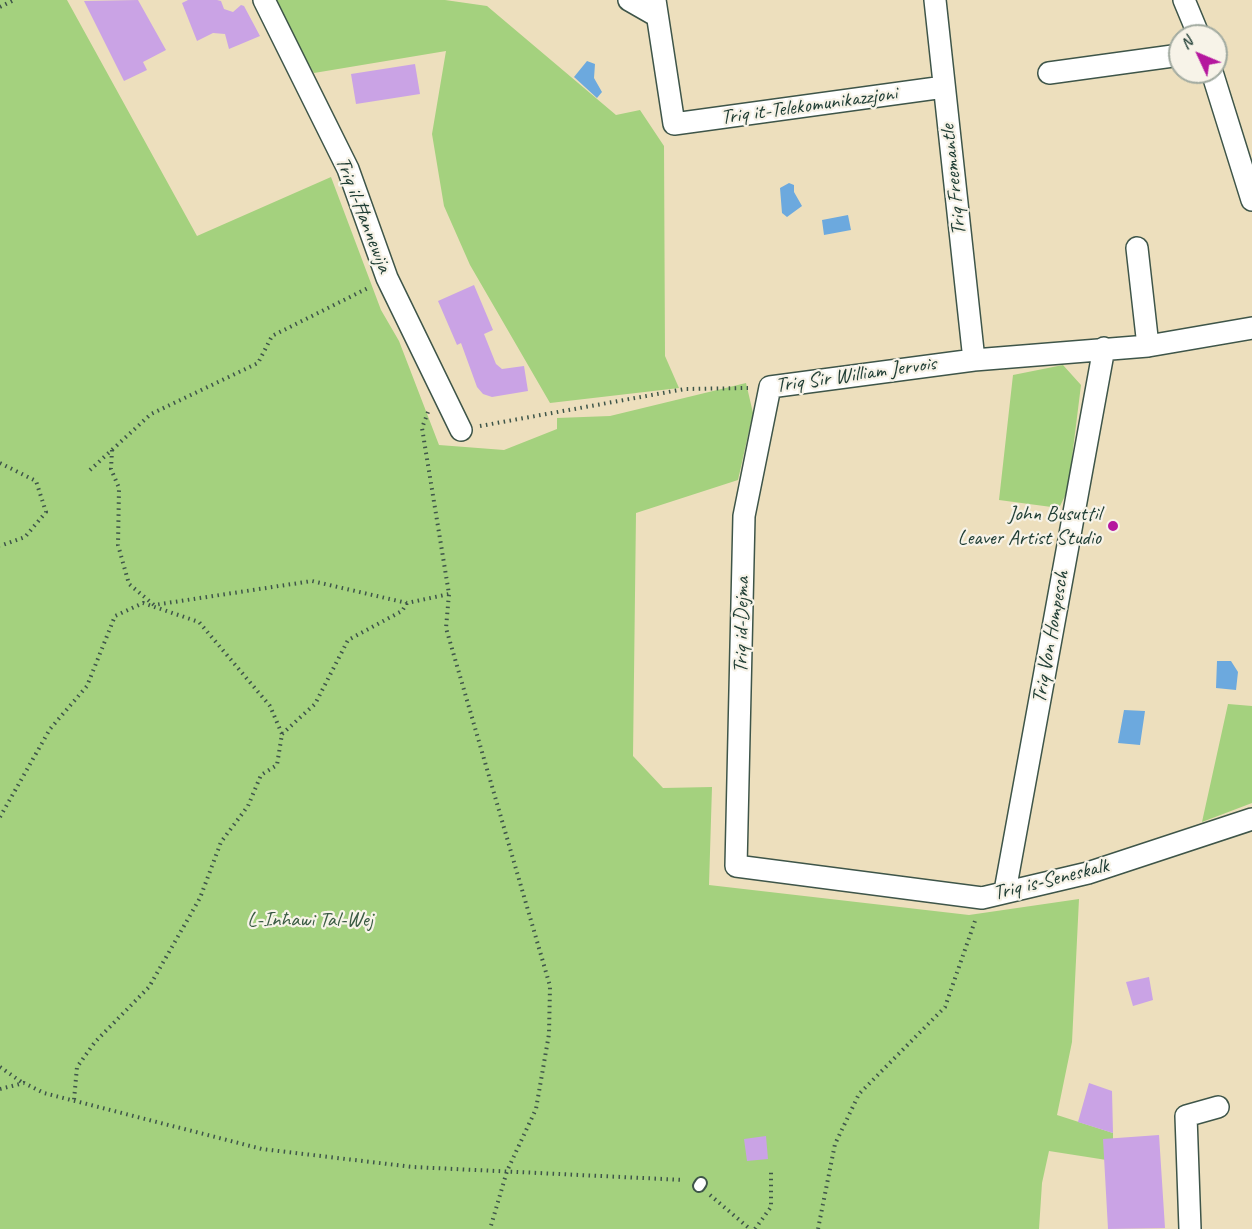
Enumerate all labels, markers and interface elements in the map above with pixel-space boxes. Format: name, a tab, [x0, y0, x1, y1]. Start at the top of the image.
north arrow	[1168, 24, 1228, 84]
text: N	[1176, 32, 1197, 53]
street label: Triq it-Telekomunikazzjoni	[719, 81, 899, 131]
street label: Triq Freemantle	[936, 123, 972, 237]
street label: Triq il-Ħannewija	[329, 154, 397, 276]
street label: Triq Sir William Jervois	[774, 351, 938, 399]
place label: John Busuttil Leaver Artist Studio	[957, 501, 1101, 551]
marker: John Busuttil Leaver Artist Studio	[1106, 519, 1120, 533]
street label: Triq Von Hompesch	[1027, 569, 1075, 705]
street label: Triq id-Dejma	[729, 577, 755, 673]
street label: Triq is-Seneskalk	[991, 854, 1111, 906]
park label: L-Inħawi Tal-Wej	[247, 907, 373, 933]

